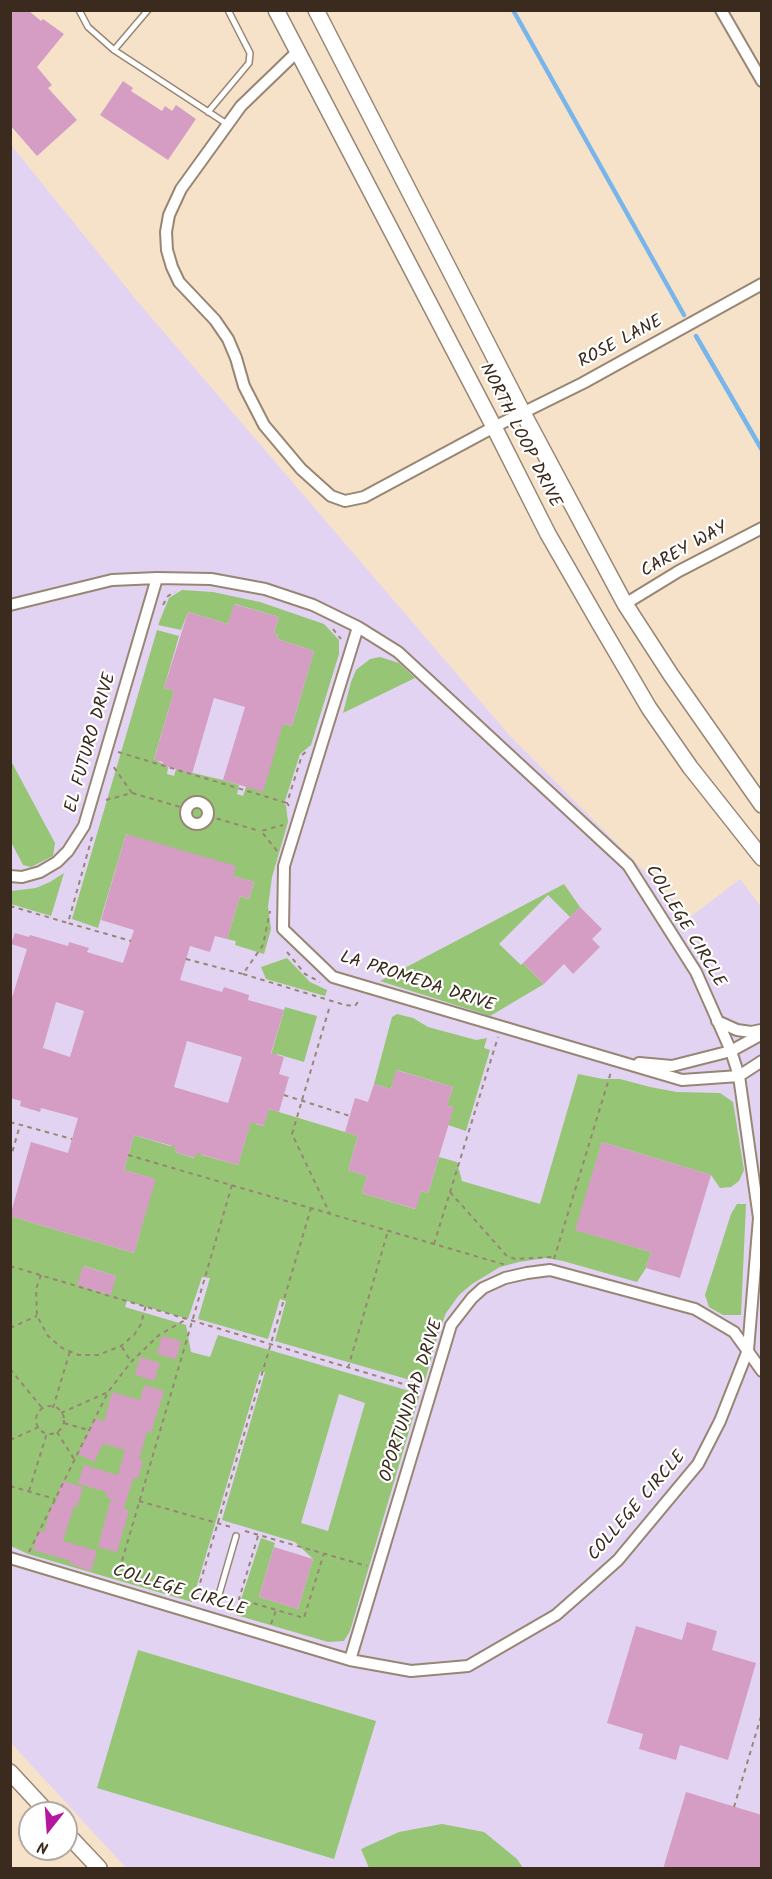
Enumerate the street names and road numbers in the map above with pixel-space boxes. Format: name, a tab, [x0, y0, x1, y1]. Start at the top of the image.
street label: ROSE LANE	[575, 312, 667, 374]
street label: NORTH LOOP DRIVE	[473, 360, 565, 512]
street label: CAREY WAY	[638, 518, 732, 584]
street label: EL FUTURO DRIVE	[62, 670, 122, 816]
street label: COLLEGE CIRCLE	[639, 862, 729, 992]
street label: LA PROMEDA DRIVE	[337, 948, 497, 1018]
street label: OPORTUNIDAD DRIVE	[377, 1317, 449, 1485]
street label: COLLEGE CIRCLE	[584, 1448, 692, 1566]
street label: COLLEGE CIRCLE	[109, 1561, 249, 1623]

